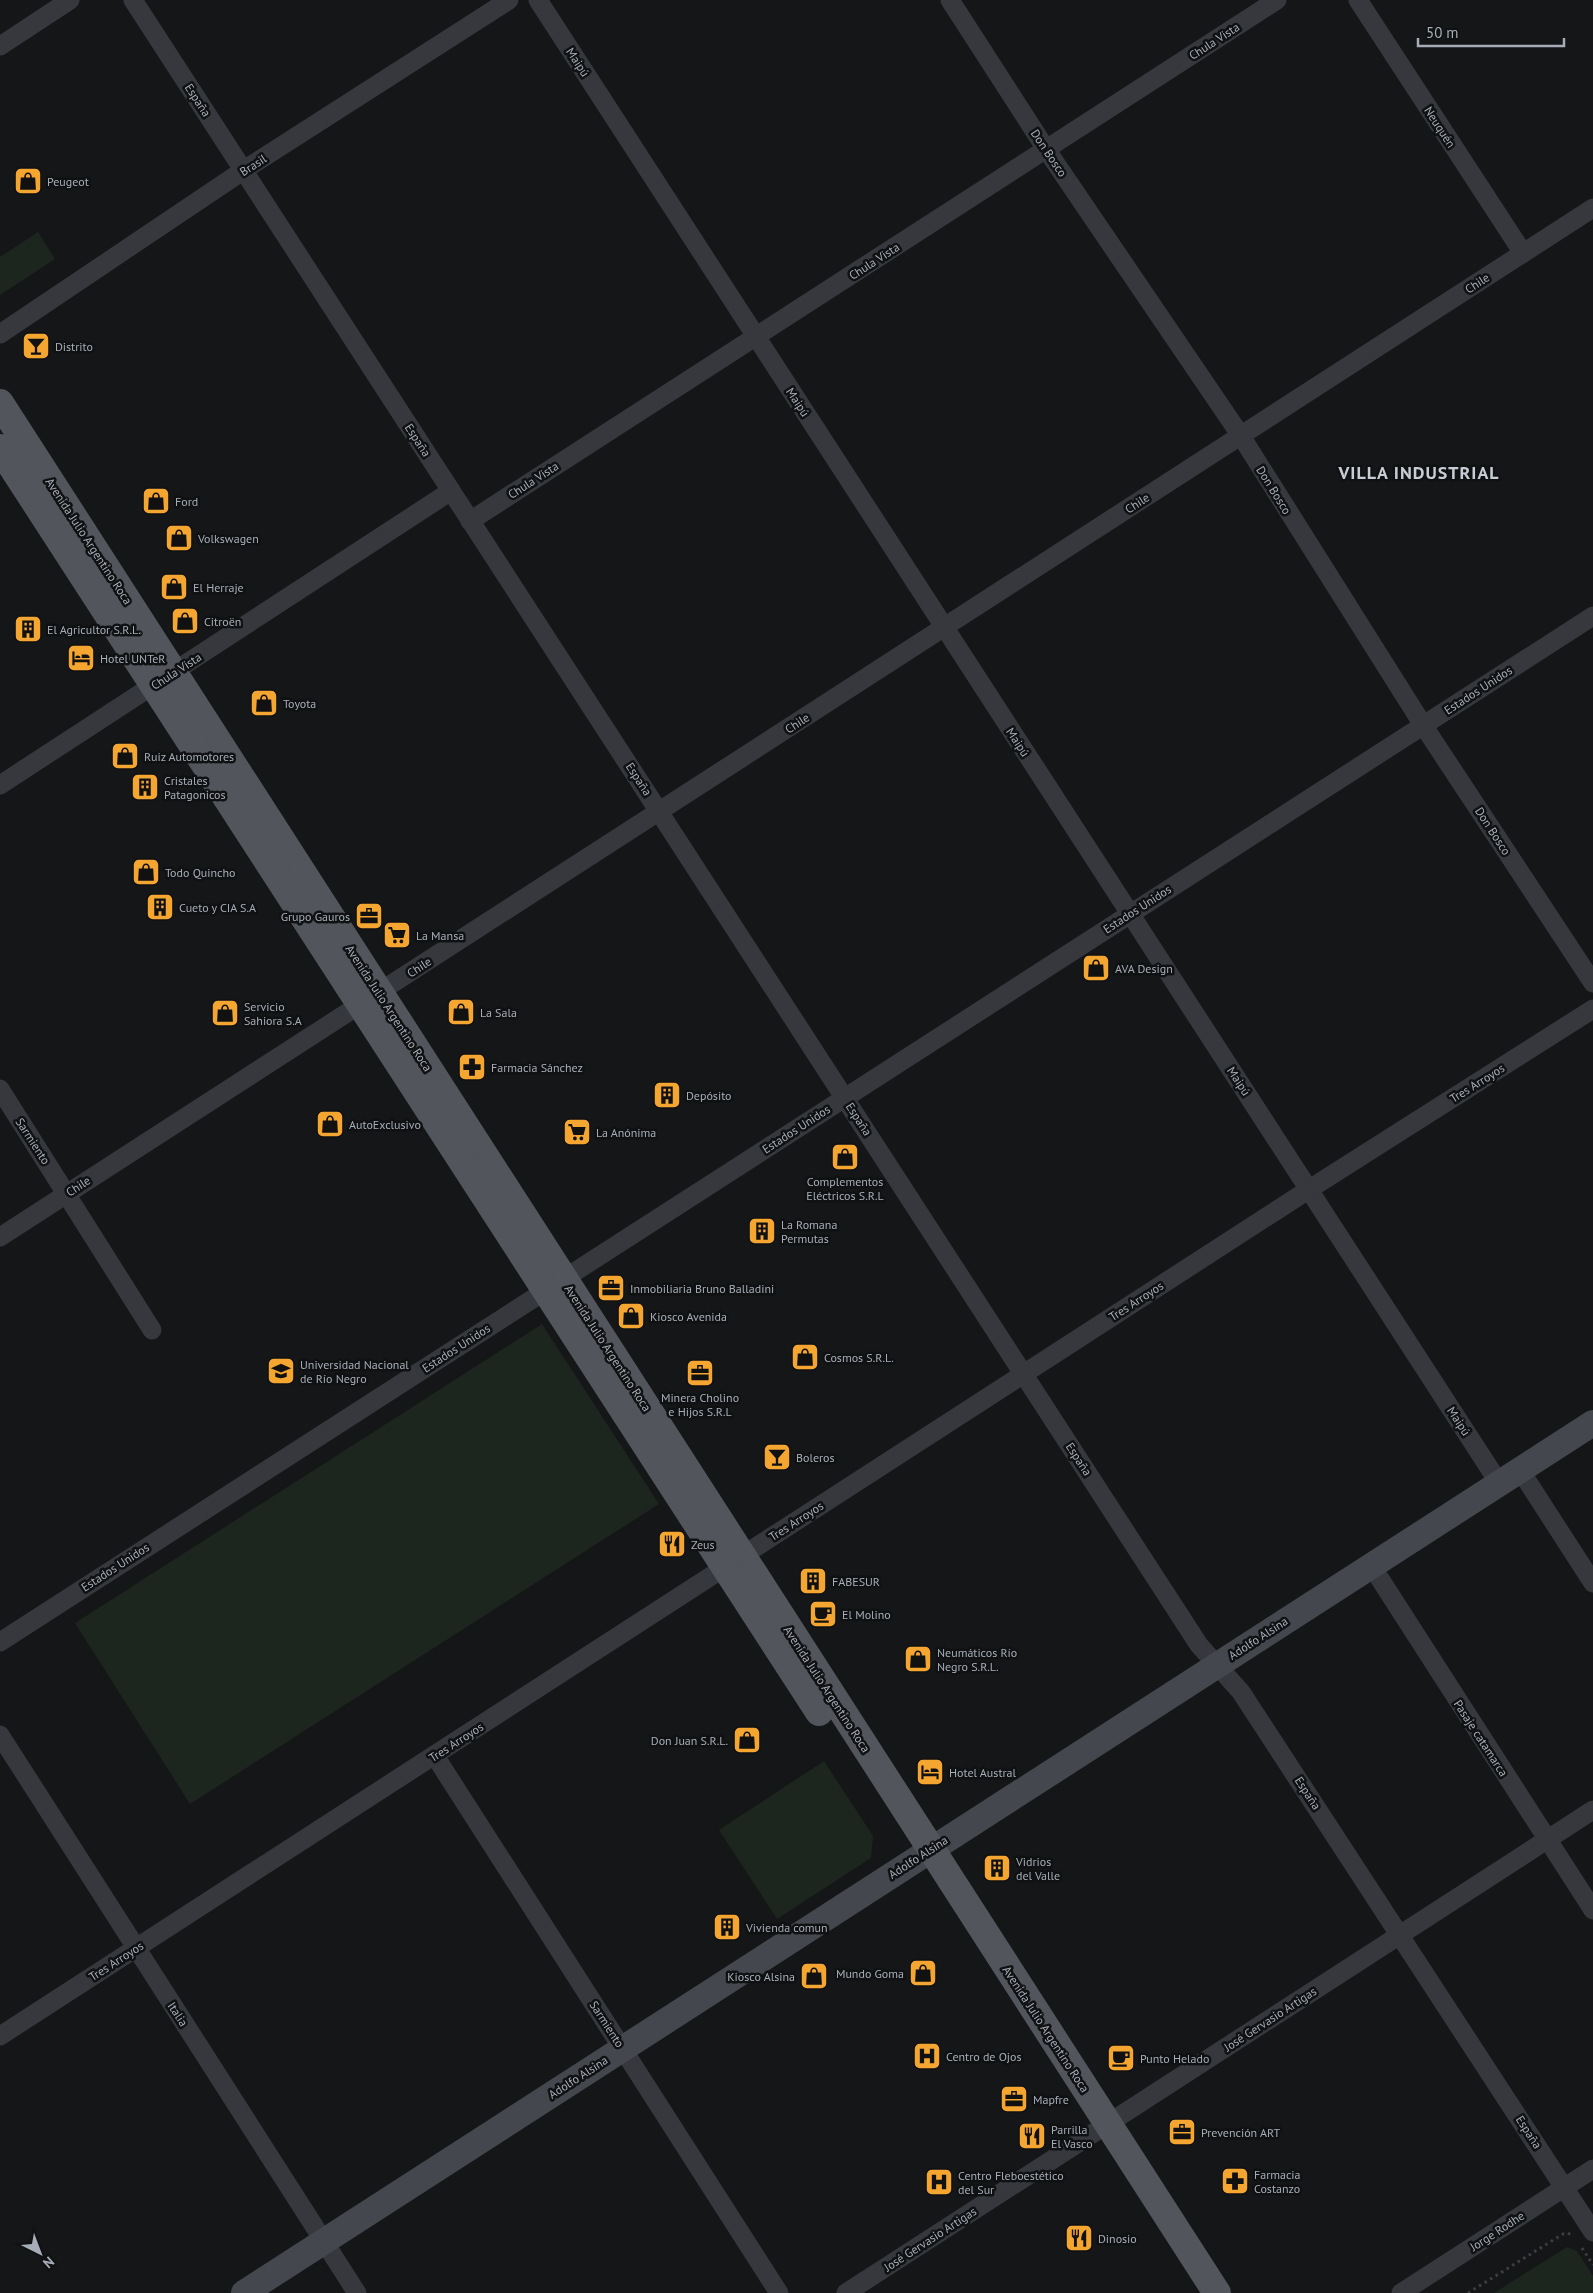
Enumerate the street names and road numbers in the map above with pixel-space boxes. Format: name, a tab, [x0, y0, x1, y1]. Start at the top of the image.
street label: Chula Vista	[1186, 19, 1242, 63]
street label: Maipú	[563, 45, 593, 79]
street label: España	[182, 81, 214, 119]
street label: Neuquén	[1421, 104, 1459, 150]
street label: Don Bosco	[1028, 126, 1070, 180]
street label: Brasil	[237, 151, 270, 179]
street label: Chula Vista	[846, 239, 902, 283]
street label: Chile	[1462, 270, 1492, 296]
street label: Maipú	[783, 385, 813, 419]
street label: España	[402, 421, 434, 459]
street label: Chula Vista	[505, 458, 561, 502]
street label: Don Bosco	[1253, 463, 1295, 517]
street label: Avenida Julio Argentino Roca	[42, 475, 136, 607]
street label: Chile	[1122, 490, 1152, 516]
street label: Chula Vista	[148, 649, 204, 693]
street label: Estados Unidos	[1441, 662, 1515, 718]
street label: Chile	[782, 710, 812, 736]
street label: Maipú	[1003, 725, 1033, 759]
street label: España	[623, 760, 655, 798]
street label: Don Bosco	[1472, 804, 1514, 858]
street label: Estados Unidos	[1100, 881, 1174, 937]
street label: Avenida Julio Argentino Roca	[342, 942, 436, 1074]
street label: Chile	[404, 954, 434, 980]
street label: Tres Arroyos	[1447, 1060, 1507, 1106]
street label: Maipú	[1224, 1064, 1254, 1098]
street label: España	[843, 1100, 875, 1138]
street label: Estados Unidos	[759, 1101, 833, 1157]
street label: Sarmiento	[12, 1115, 54, 1167]
street label: Chile	[63, 1173, 93, 1199]
street label: Tres Arroyos	[1106, 1278, 1166, 1324]
street label: Avenida Julio Argentino Roca	[561, 1282, 655, 1414]
street label: Estados Unidos	[419, 1320, 493, 1376]
street label: Maipú	[1444, 1404, 1474, 1438]
street label: España	[1063, 1440, 1095, 1478]
street label: Tres Arroyos	[766, 1498, 826, 1544]
street label: Estados Unidos	[78, 1539, 152, 1595]
street label: Adolfo Alsina	[1226, 1613, 1290, 1663]
street label: Avenida Julio Argentino Roca	[780, 1623, 874, 1755]
street label: Pasaje catamarca	[1451, 1697, 1511, 1779]
street label: Tres Arroyos	[426, 1719, 486, 1765]
street label: España	[1292, 1774, 1324, 1812]
street label: Adolfo Alsina	[886, 1832, 950, 1882]
street label: Tres Arroyos	[86, 1938, 146, 1984]
street label: Avenida Julio Argentino Roca	[999, 1963, 1093, 2095]
street label: José Gervasio Artigas	[1220, 1984, 1319, 2055]
street label: Sarmiento	[586, 1998, 628, 2050]
street label: Italia	[165, 1999, 191, 2029]
street label: Adolfo Alsina	[546, 2052, 610, 2102]
street label: España	[1513, 2113, 1545, 2151]
street label: José Gervasio Artigas	[880, 2204, 979, 2275]
street label: Jorge Rodhe	[1466, 2208, 1527, 2255]

